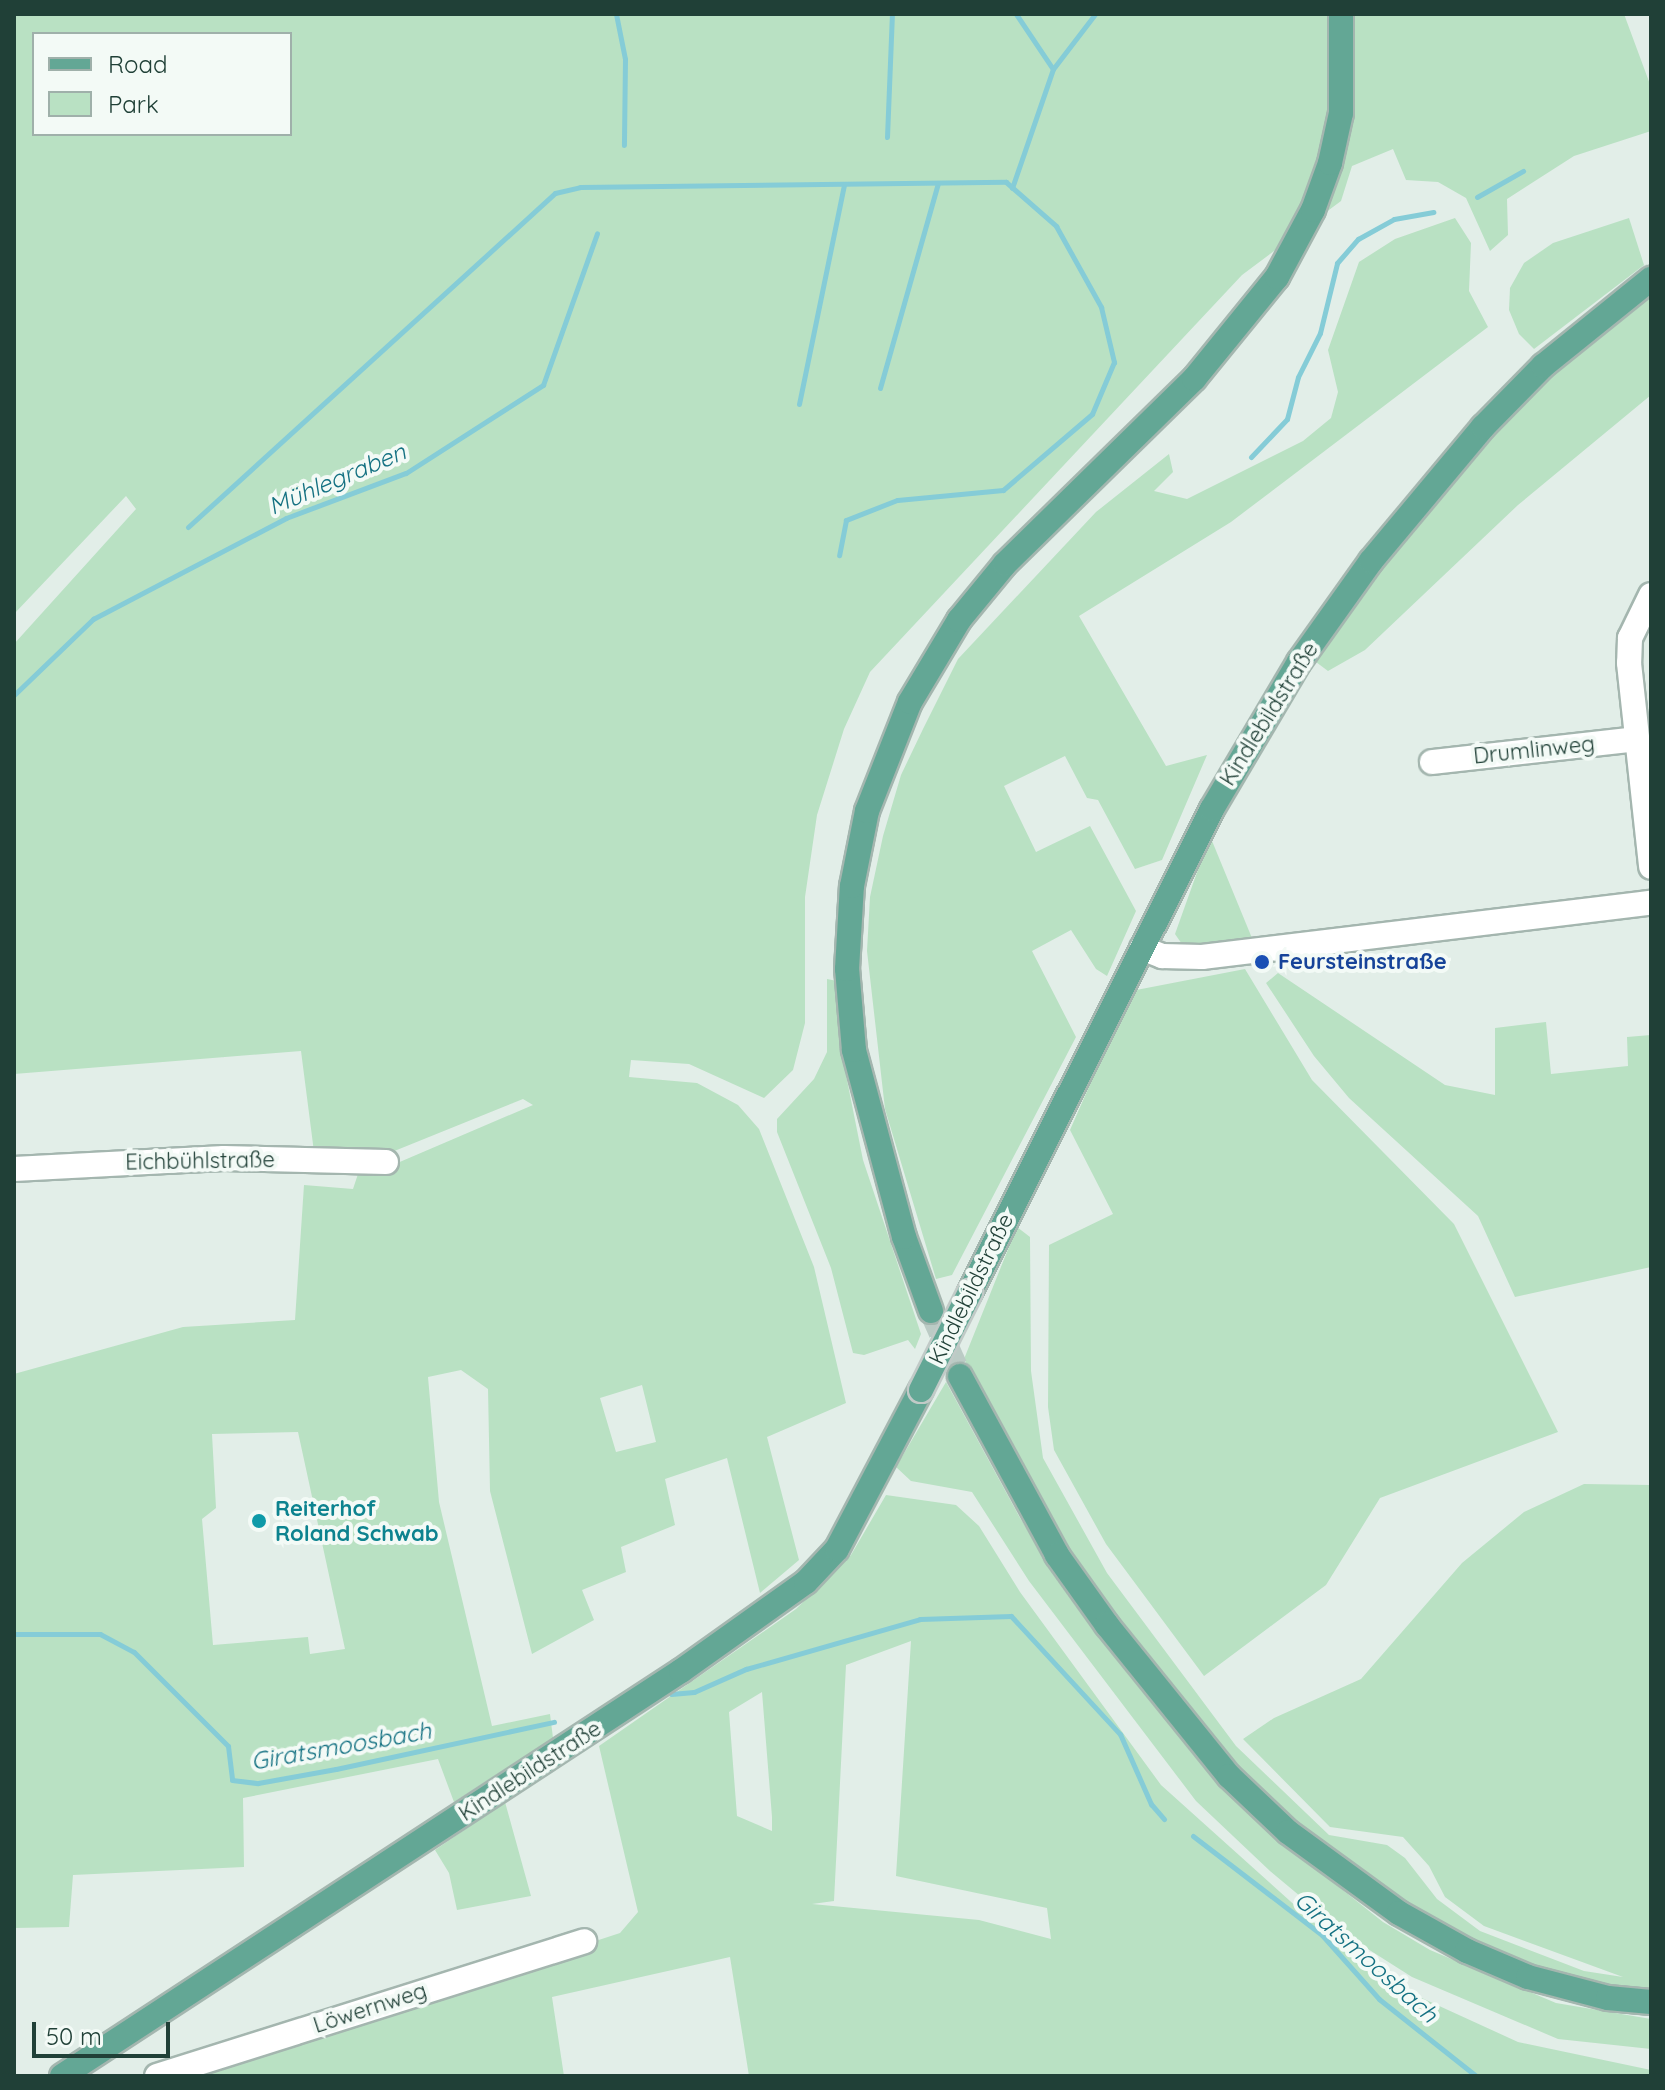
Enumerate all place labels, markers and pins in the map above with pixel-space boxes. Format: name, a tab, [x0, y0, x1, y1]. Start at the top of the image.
place label: Feursteinstraße	[1278, 949, 1447, 975]
marker: Feursteinstraße	[1253, 953, 1271, 971]
place label: Reiterhof Roland Schwab	[275, 1495, 439, 1546]
marker: Reiterhof Roland Schwab	[250, 1512, 268, 1530]

